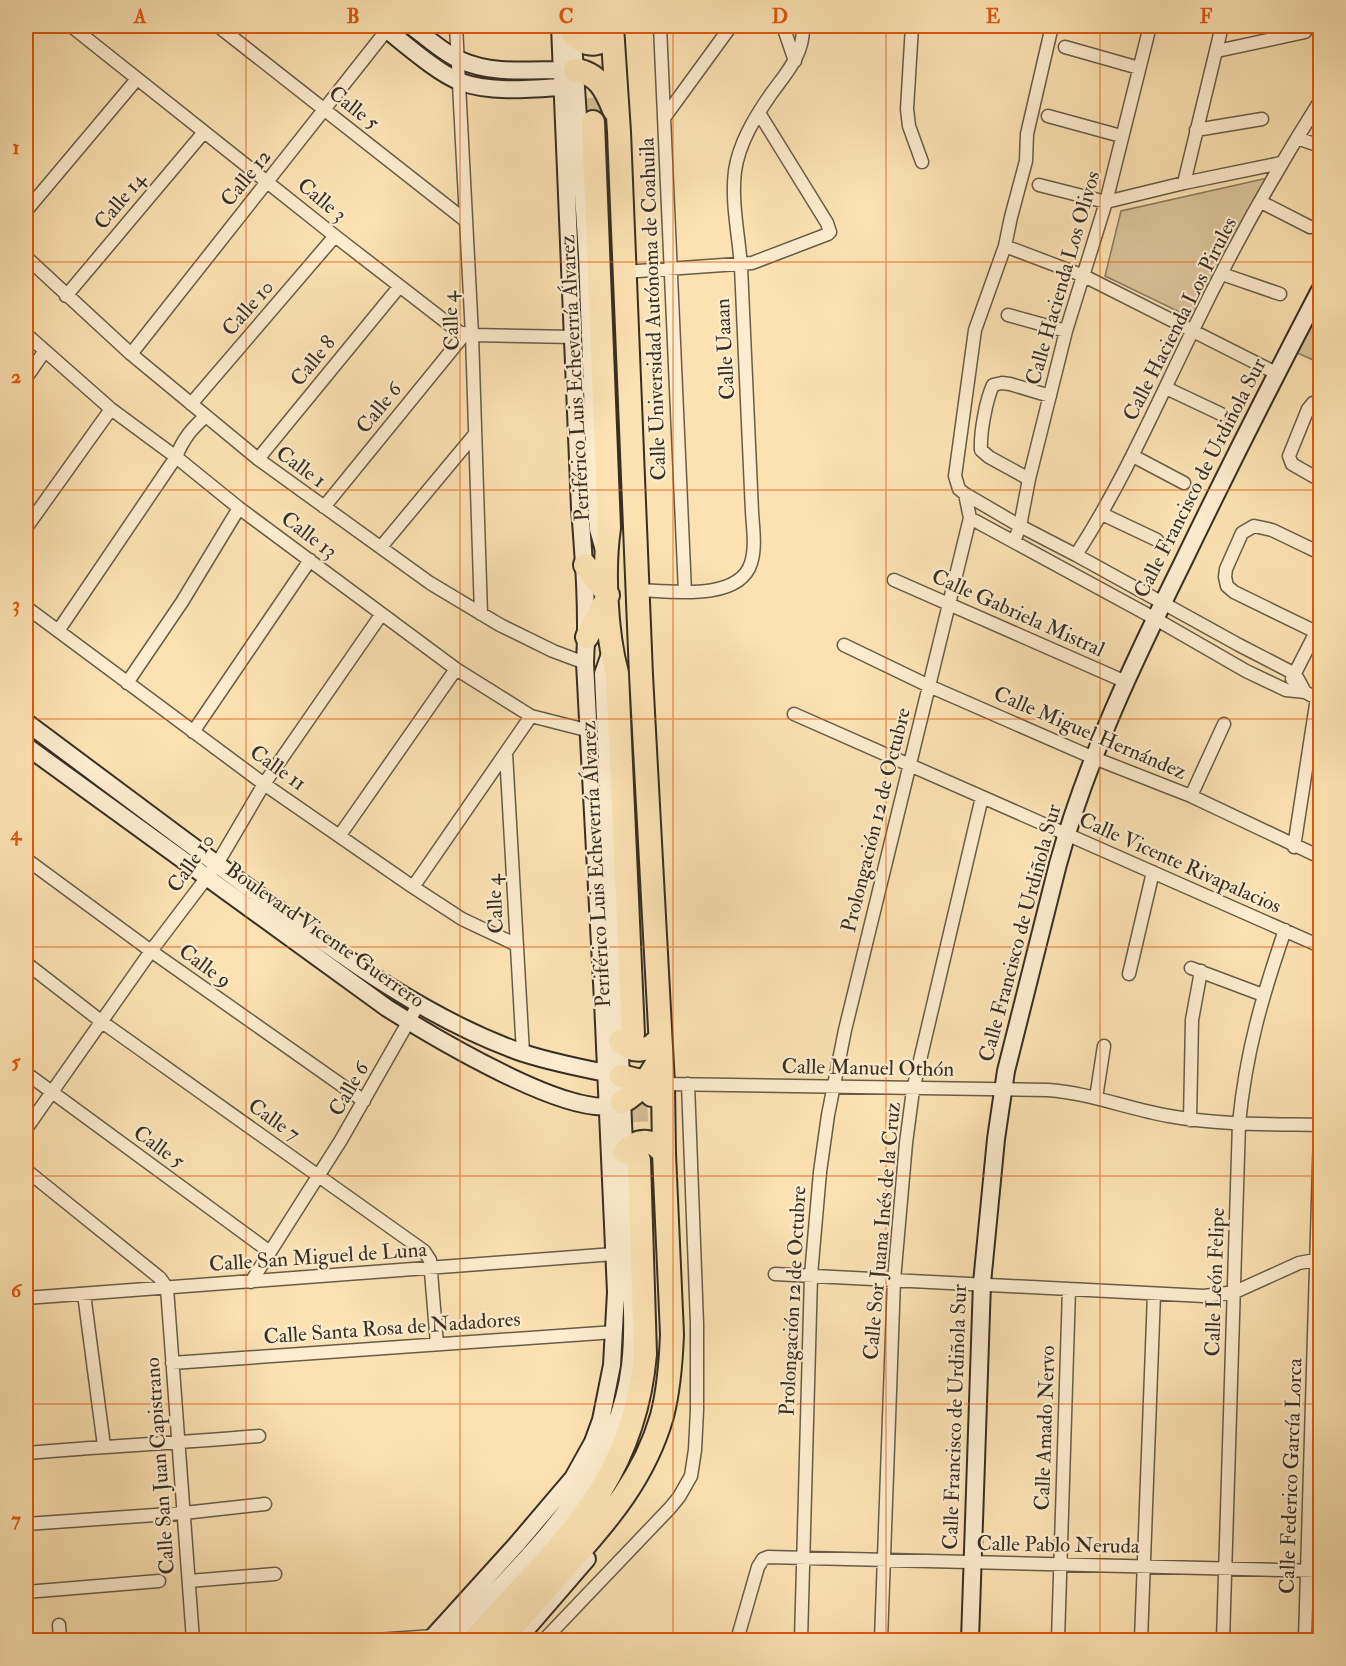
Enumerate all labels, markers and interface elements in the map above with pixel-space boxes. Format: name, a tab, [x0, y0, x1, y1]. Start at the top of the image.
text: A	[133, 4, 147, 29]
text: B	[346, 4, 360, 29]
text: C	[559, 4, 573, 29]
text: D	[772, 4, 788, 29]
text: E	[986, 4, 1001, 29]
text: F	[1200, 4, 1213, 29]
street label: Calle 5	[323, 80, 385, 137]
text: 1	[12, 135, 20, 160]
street label: Calle Universidad Autónoma de Coahuila	[634, 137, 672, 481]
street label: Calle 12	[215, 144, 277, 212]
street label: Calle 14	[88, 166, 153, 235]
street label: Calle Hacienda Los Olivos	[1019, 168, 1107, 388]
street label: Calle 3	[292, 172, 352, 228]
street label: Calle Hacienda Los Pirules	[1117, 212, 1243, 426]
street label: Periférico Luis Echeverría Álvarez	[554, 234, 596, 522]
street label: Calle 10	[216, 274, 280, 342]
street label: Calle 4	[436, 289, 466, 351]
street label: Calle Uaaan	[709, 297, 741, 400]
street label: Calle 8	[284, 330, 342, 392]
street label: Calle Francisco de Urdiñola Sur	[1128, 353, 1272, 602]
text: 2	[11, 364, 21, 389]
street label: Calle 6	[350, 376, 409, 439]
street label: Calle 1	[271, 440, 331, 494]
street label: Calle 13	[276, 505, 342, 565]
street label: Calle Gabriela Mistral	[927, 563, 1109, 664]
text: 3	[12, 592, 20, 617]
street label: Calle Miguel Hernández	[990, 680, 1190, 786]
street label: Prolongación 12 de Octubre	[835, 705, 917, 935]
street label: Periférico Luis Echeverría Álvarez	[575, 720, 617, 1008]
street label: Calle 11	[245, 739, 311, 797]
street label: Calle Francisco de Urdiñola Sur	[973, 801, 1067, 1065]
street label: Calle Vicente Rivapalacios	[1075, 806, 1285, 920]
text: 4	[10, 821, 23, 846]
street label: Calle 10	[161, 828, 221, 898]
street label: Boulevard Vicente Guerrero	[220, 856, 430, 1014]
street label: Calle 4	[480, 872, 510, 934]
street label: Calle 9	[173, 938, 237, 994]
text: 5	[12, 1049, 22, 1074]
street label: Calle Manuel Othón	[781, 1053, 955, 1083]
street label: Calle 6	[323, 1056, 376, 1121]
street label: Calle 7	[243, 1092, 306, 1148]
street label: Calle Sor Juana Inés de la Cruz	[857, 1101, 907, 1361]
street label: Calle 5	[128, 1119, 191, 1175]
street label: Prolongación 12 de Octubre	[773, 1185, 813, 1417]
street label: Calle León Felipe	[1199, 1207, 1231, 1357]
street label: Calle San Miguel de Luna	[208, 1236, 428, 1278]
text: 6	[11, 1278, 23, 1303]
street label: Calle Francisco de Urdiñola Sur	[937, 1284, 973, 1550]
street label: Calle Santa Rosa de Nadadores	[263, 1306, 521, 1350]
street label: Calle Amado Nervo	[1029, 1345, 1061, 1511]
street label: Calle San Juan Capistrano	[139, 1357, 181, 1575]
street label: Calle Federico García Lorca	[1273, 1357, 1309, 1594]
text: 7	[11, 1507, 21, 1532]
street label: Calle Pablo Neruda	[976, 1530, 1140, 1560]

